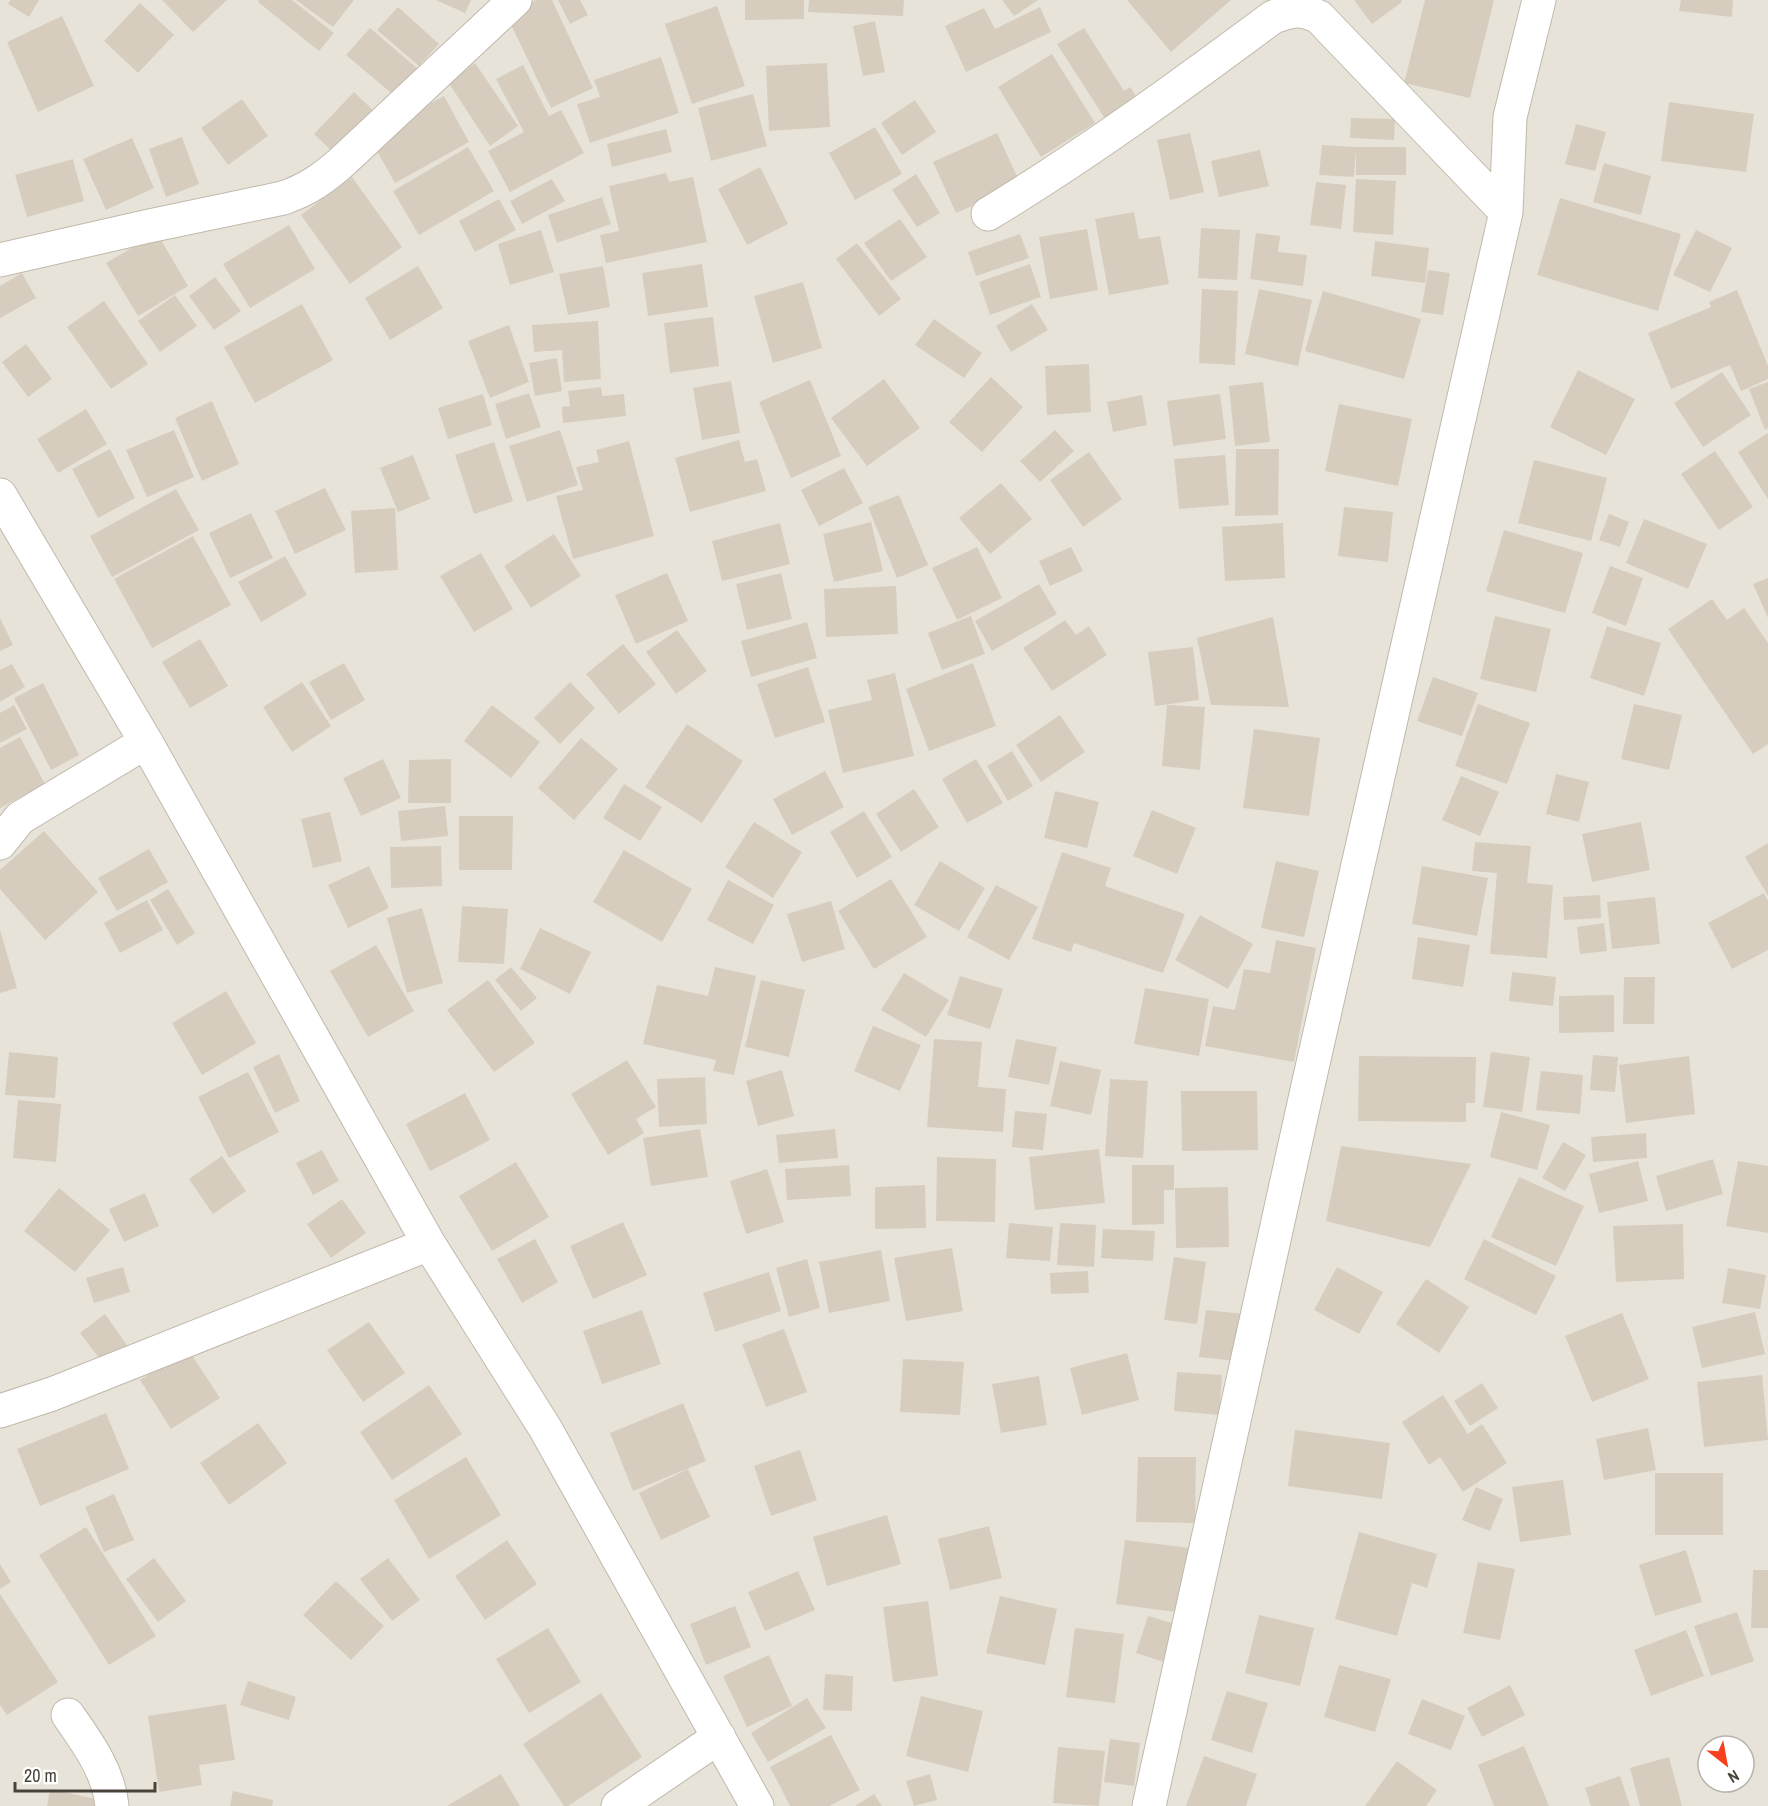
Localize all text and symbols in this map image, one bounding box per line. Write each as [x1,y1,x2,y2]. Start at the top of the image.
north arrow [1696,1734,1756,1794]
scale bar [15,1755,154,1793]
text: 20 m [24,1763,57,1788]
text: N [1724,1765,1743,1789]

